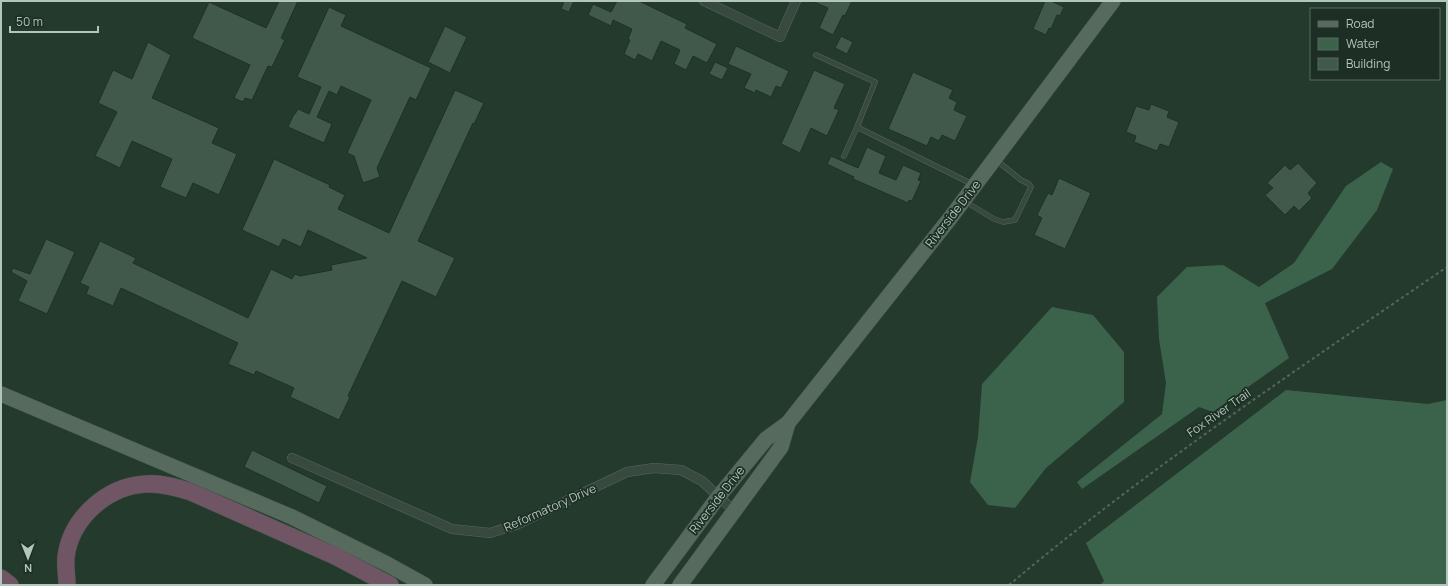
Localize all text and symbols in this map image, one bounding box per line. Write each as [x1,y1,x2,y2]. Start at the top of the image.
scale bar [10,8,98,34]
legend [1310,8,1440,80]
text: 50 m [16,13,43,30]
text: Road [1346,15,1374,32]
text: Water [1346,35,1380,52]
text: Building [1346,55,1390,72]
street label: Riverside Drive [921,177,984,251]
street label: Fox River Trail [1183,384,1254,441]
street label: Riverside Drive [685,463,748,537]
street label: Reformatory Drive [501,480,599,536]
north arrow [8,538,48,578]
text: N [24,561,32,576]

